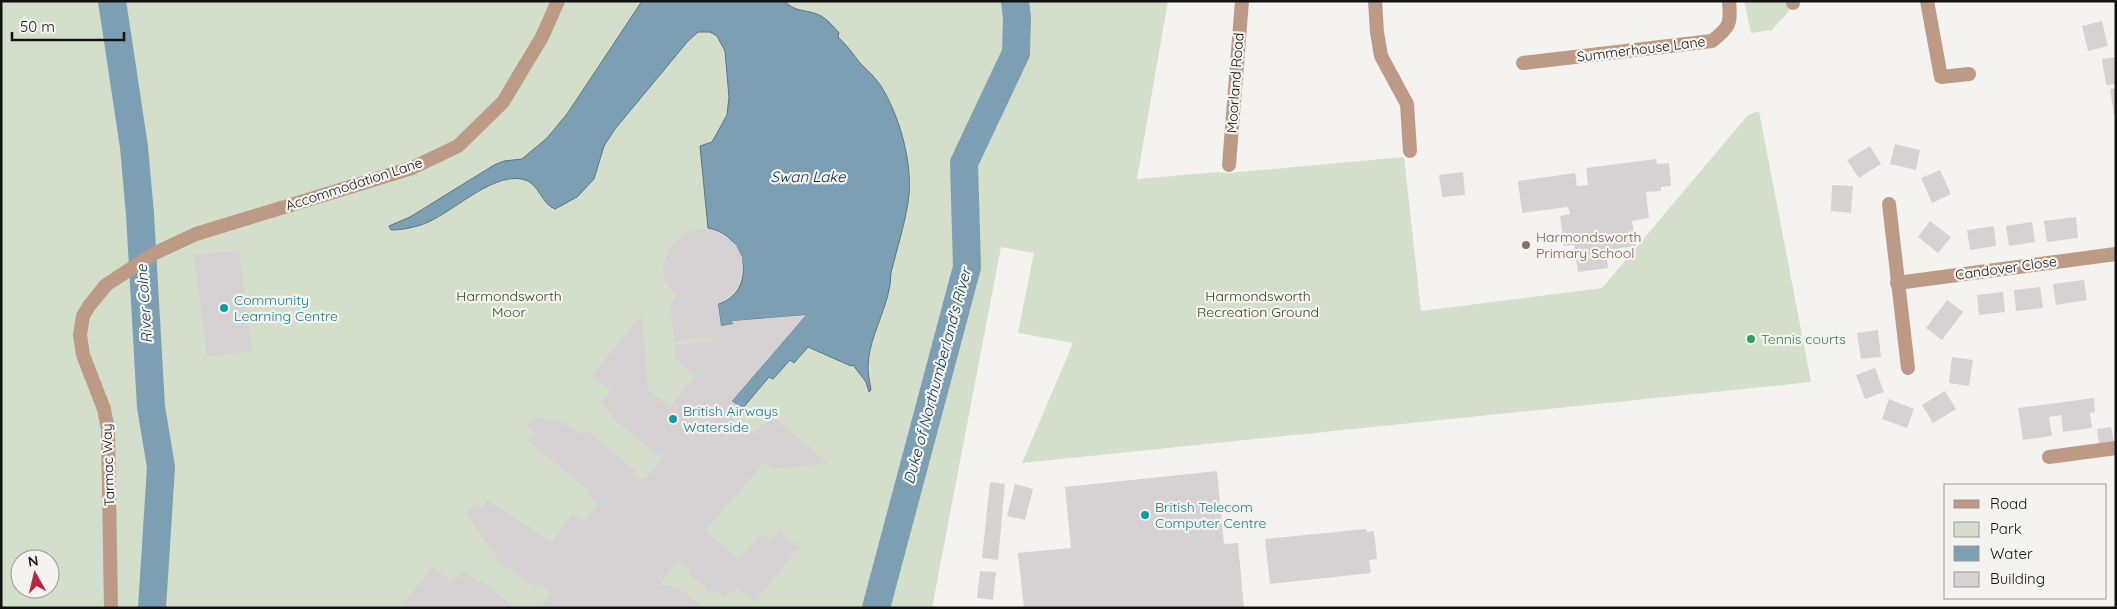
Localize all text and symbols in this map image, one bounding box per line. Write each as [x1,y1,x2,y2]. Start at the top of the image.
scale bar [12,10,125,42]
text: 50 m [20,17,55,36]
street label: Moorland Road [1223,32,1247,134]
street label: Summerhouse Lane [1576,32,1706,66]
street label: Accommodation Lane [283,153,425,215]
water label: Swan Lake [771,167,846,186]
place label: Harmondsworth Primary School [1536,228,1641,262]
marker: Harmondsworth Primary School [1520,239,1532,251]
street label: Candover Close [1954,252,2058,284]
water label: River Colne [132,263,156,344]
water label: Duke of Northumberland's River [899,264,976,486]
park label: Harmondsworth Moor [456,287,562,321]
park label: Harmondsworth Recreation Ground [1197,287,1319,321]
place label: Community Learning Centre [234,291,338,325]
marker: Community Learning Centre [218,302,230,314]
place label: Tennis courts [1761,330,1846,348]
marker: Tennis courts [1745,333,1757,345]
place label: British Airways Waterside [683,402,778,436]
marker: British Airways Waterside [667,413,679,425]
street label: Tarmac Way [98,423,118,507]
legend [1944,484,2107,599]
text: Road [1990,494,2027,513]
place label: British Telecom Computer Centre [1155,498,1267,532]
marker: British Telecom Computer Centre [1139,509,1151,521]
text: Park [1990,519,2022,538]
text: Water [1990,544,2033,563]
north arrow [10,549,60,599]
text: N [27,551,40,571]
text: Building [1990,569,2045,588]

